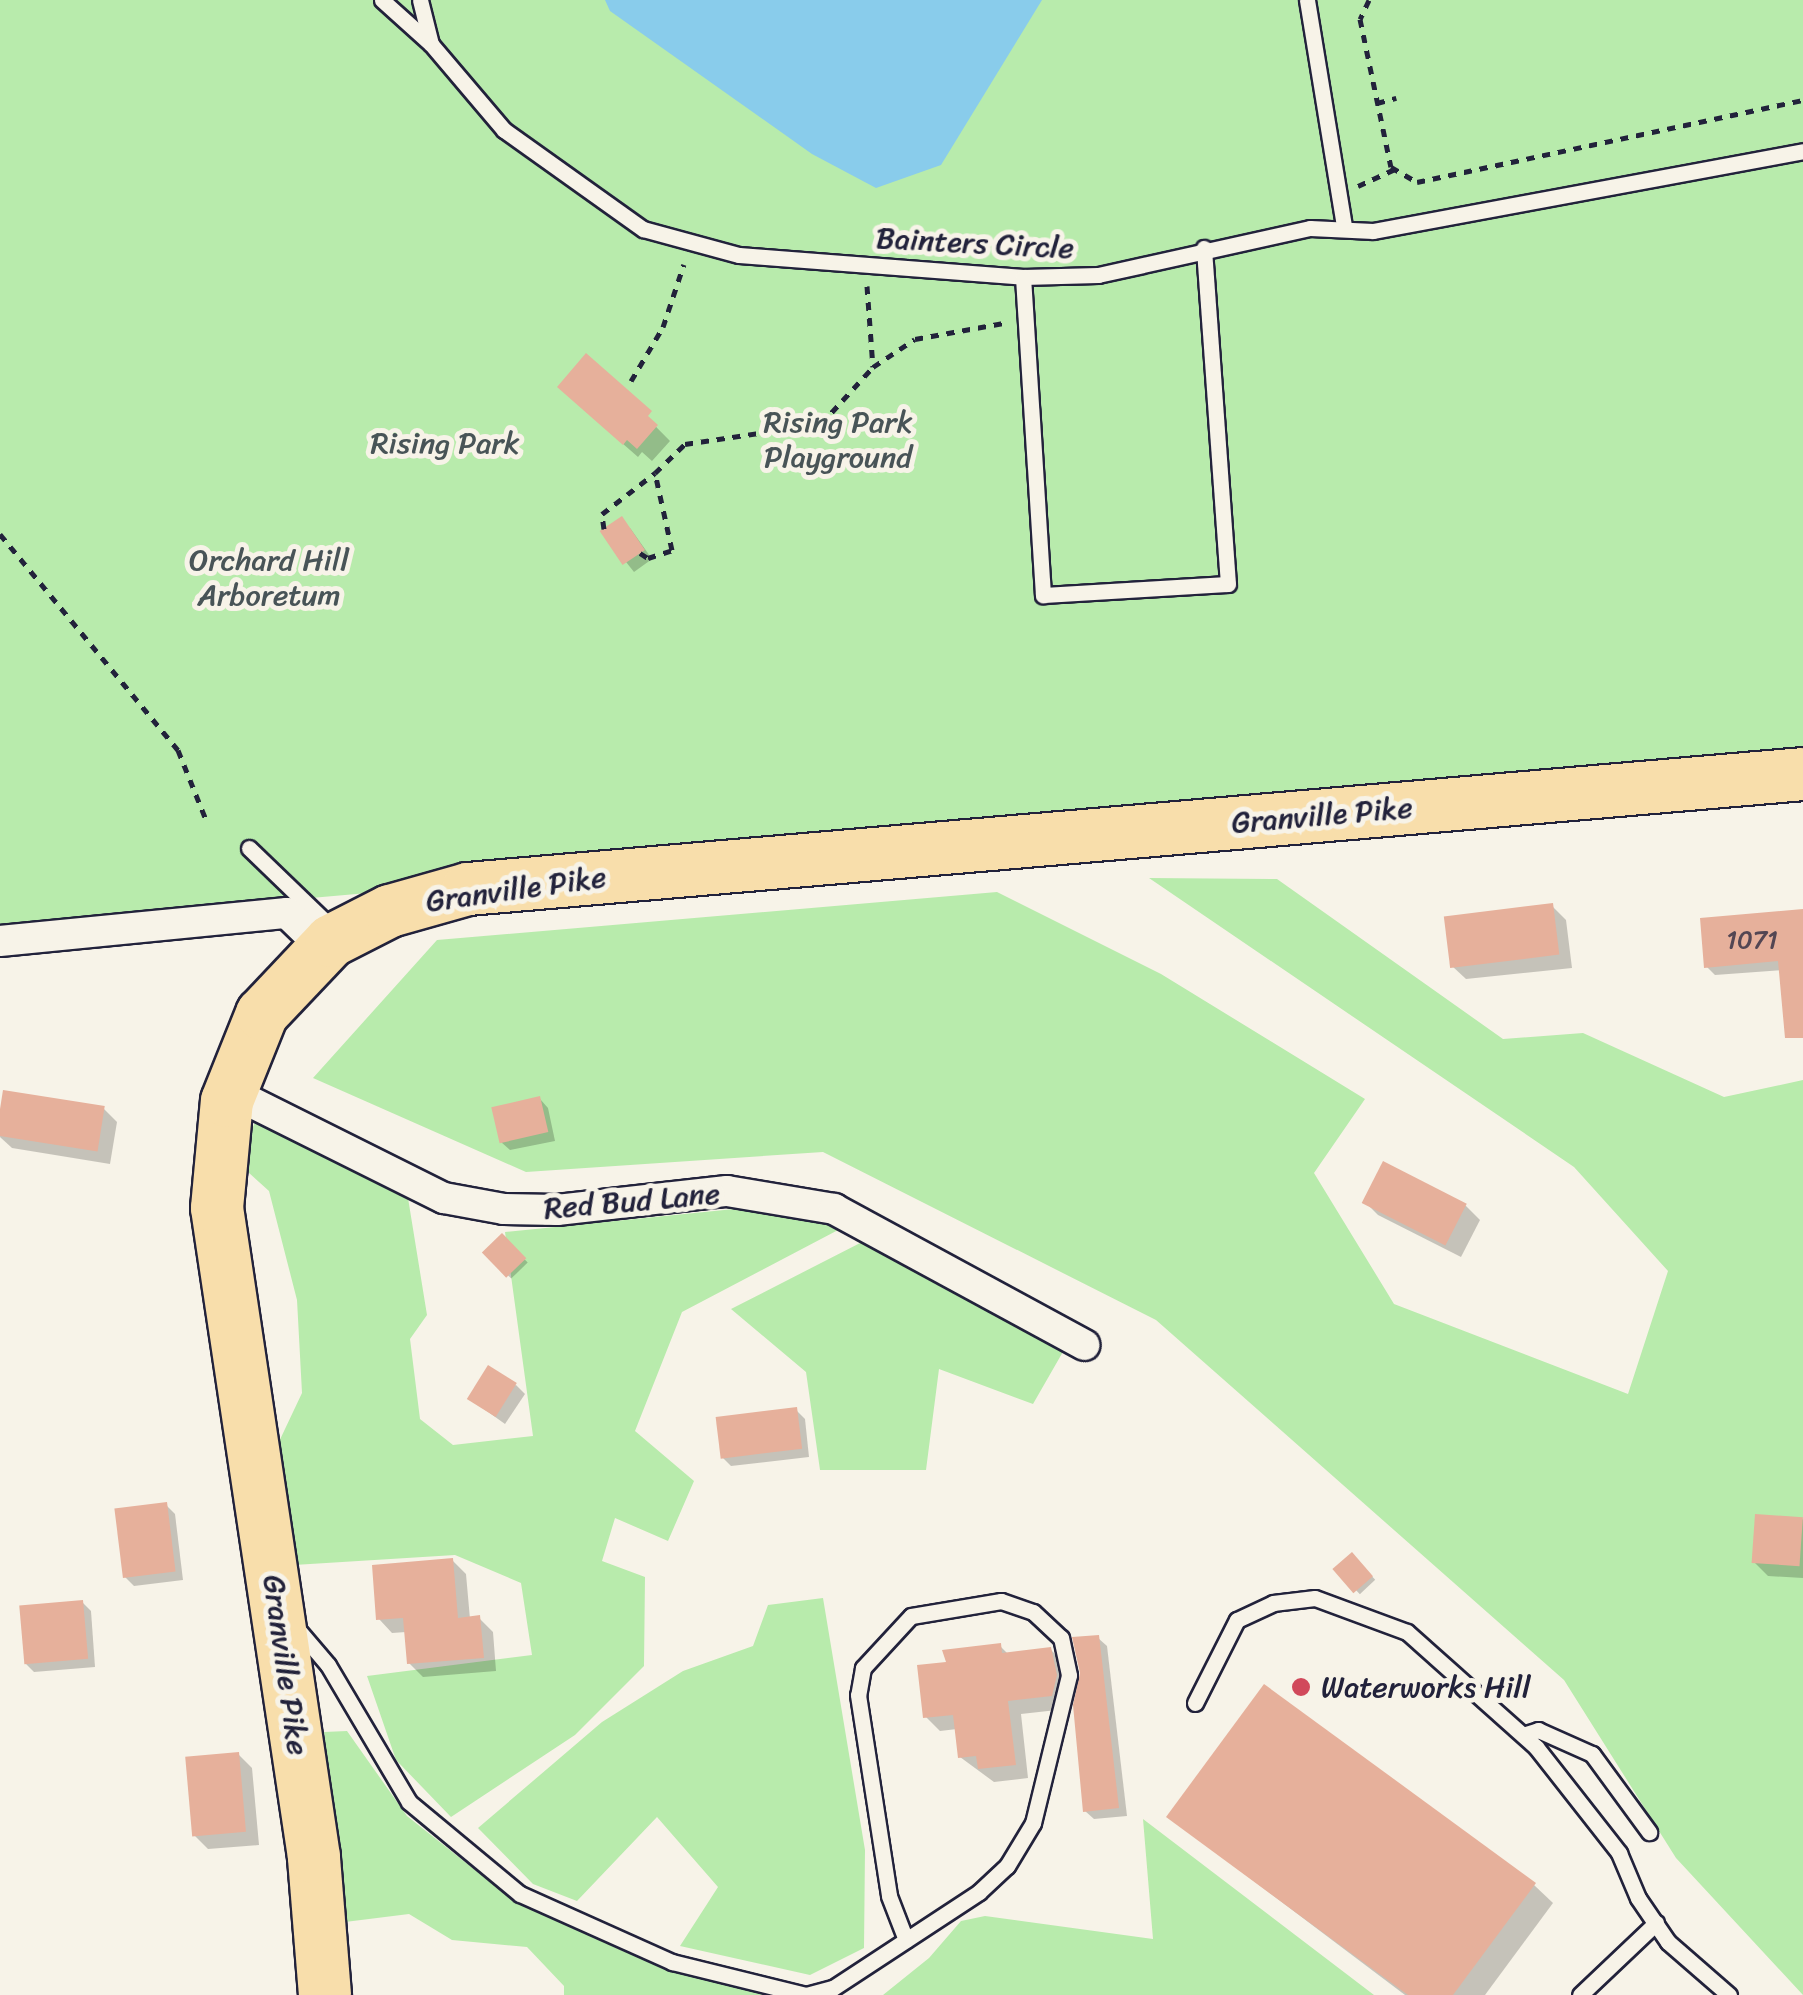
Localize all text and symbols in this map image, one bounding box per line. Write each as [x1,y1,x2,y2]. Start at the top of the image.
street label: Bainters Circle [875,220,1075,266]
park label: Rising Park Playground [763,404,913,474]
park label: Rising Park [370,425,520,461]
park label: Orchard Hill Arboretum [189,542,349,612]
street label: Granville Pike [1230,789,1414,841]
street label: Granville Pike [424,859,608,919]
house number: 1071 [1726,925,1778,955]
street label: Red Bud Lane [543,1175,721,1227]
street label: Granville Pike [256,1573,316,1757]
place label: Waterworks Hill [1321,1669,1531,1705]
marker: Waterworks Hill [1290,1676,1312,1698]

